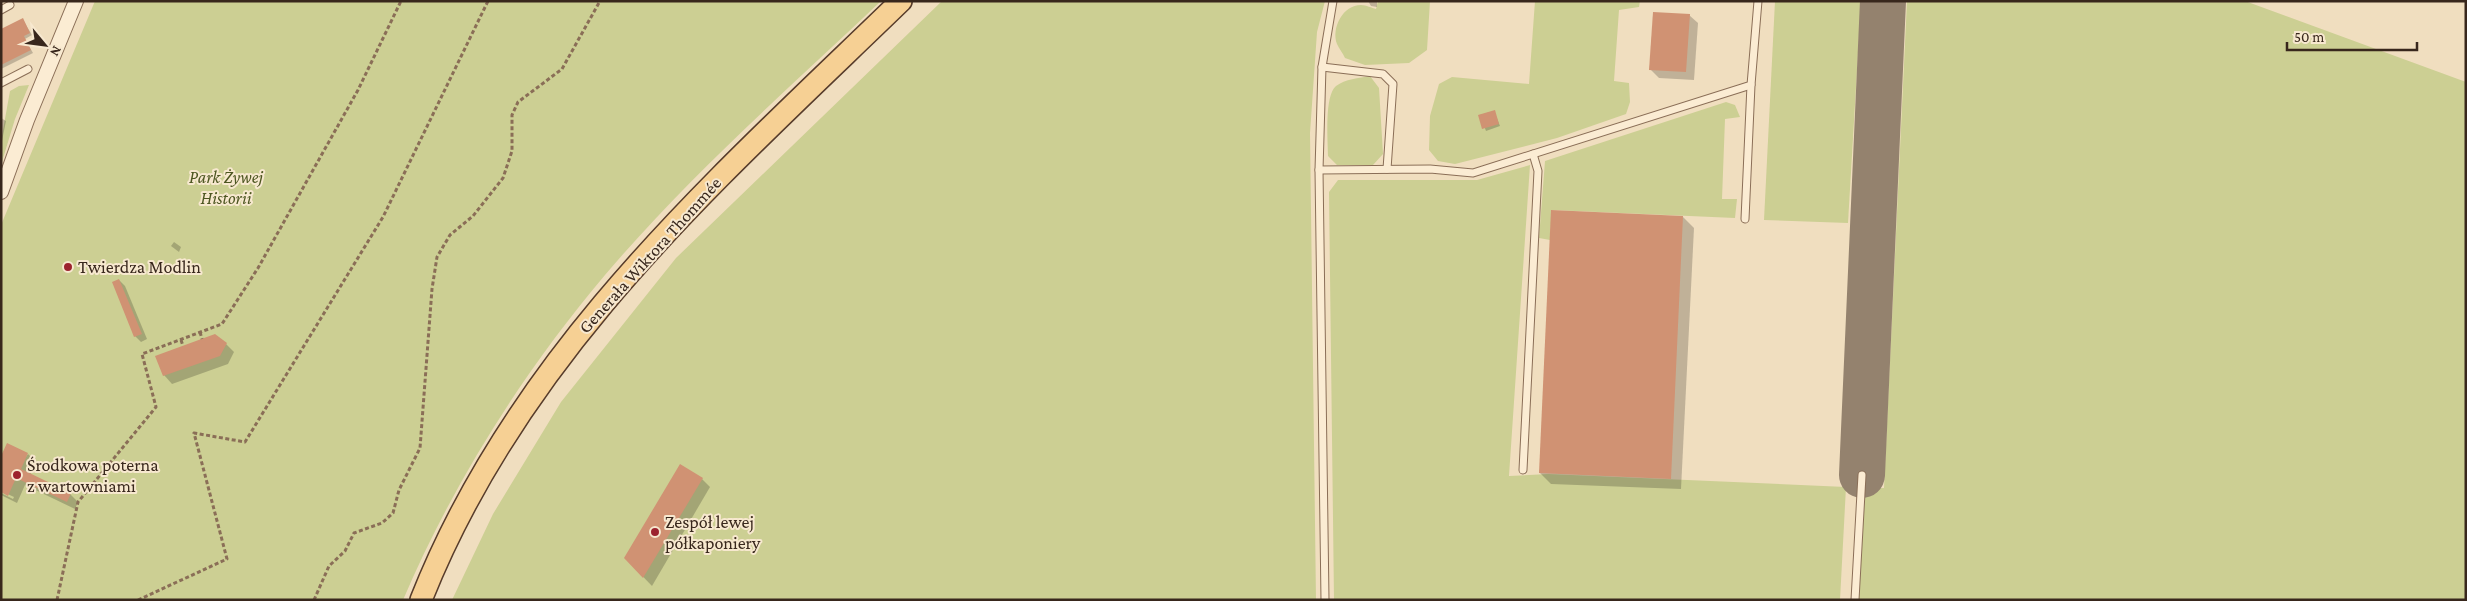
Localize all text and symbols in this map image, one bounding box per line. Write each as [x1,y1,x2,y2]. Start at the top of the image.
north arrow [20,20,70,70]
scale bar [2287,20,2417,52]
text: 50 m [2294,29,2324,45]
text: N [47,43,66,60]
park label: Park Żywej Historii [189,167,264,208]
street label: Generała Wiktora Thommée [575,173,725,337]
place label: Twierdza Modlin [78,257,201,277]
marker: Twierdza Modlin [62,261,74,273]
place label: Środkowa poterna z wartowniami [27,455,159,496]
marker: Środkowa poterna z wartowniami [11,469,23,481]
place label: Zespół lewej półkaponiery [665,512,761,553]
marker: Zespół lewej półkaponiery [649,526,661,538]

